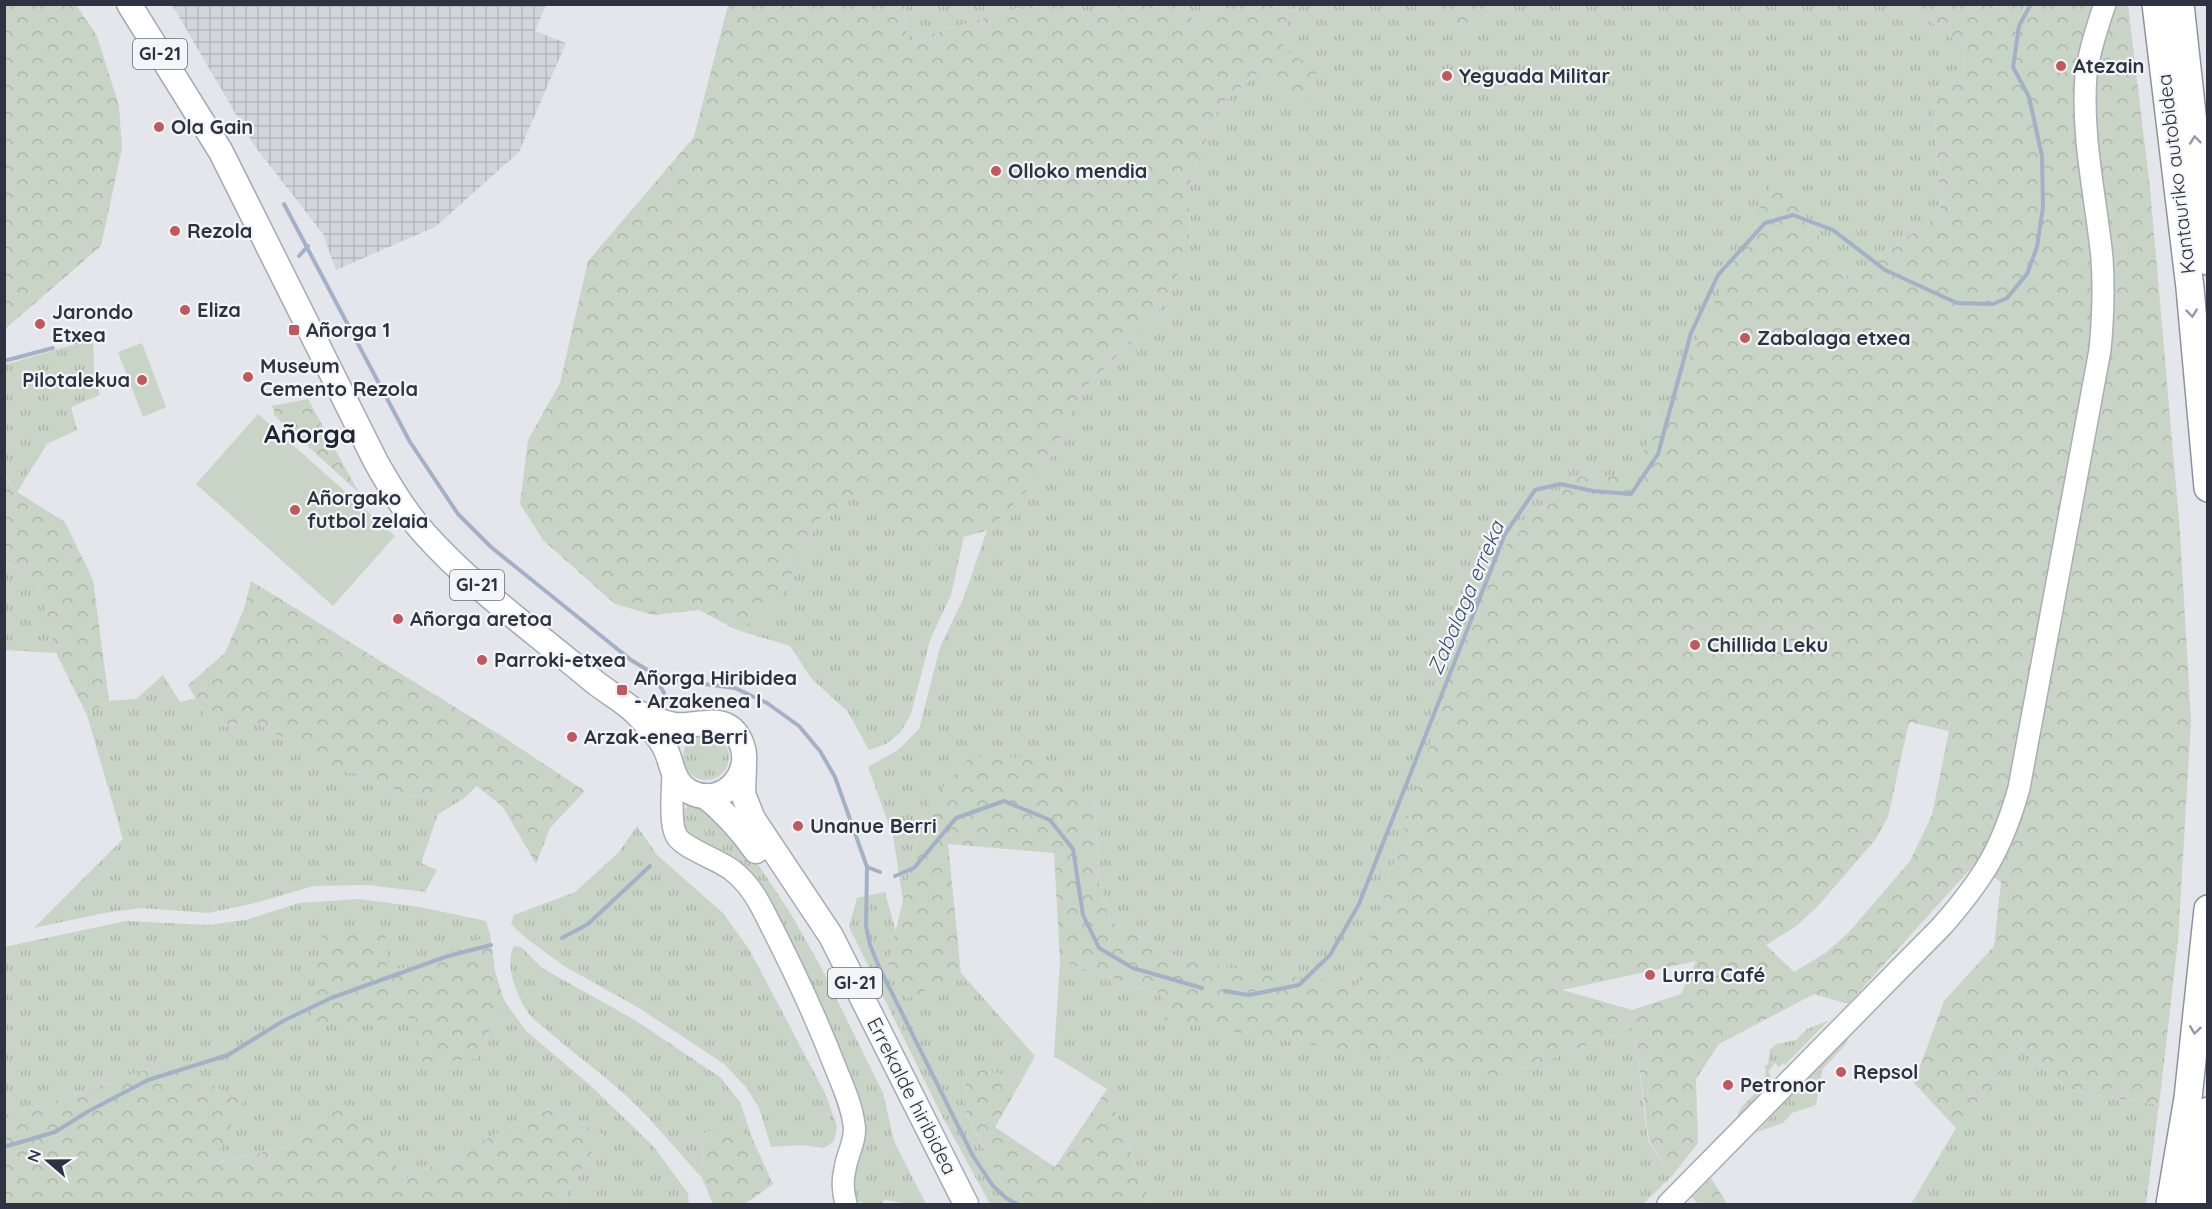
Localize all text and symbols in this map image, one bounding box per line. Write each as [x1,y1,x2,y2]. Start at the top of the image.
road number: GI-21 [133,39,187,69]
place label: Atezain [2073,53,2144,78]
marker: Atezain [2054,59,2068,73]
place label: Yeguada Militar [1459,63,1610,88]
marker: Yeguada Militar [1440,69,1454,83]
street label: Kantauriko autobidea [2151,73,2200,275]
place label: Ola Gain [171,114,253,139]
marker: Ola Gain [152,120,166,134]
one-way arrow [2189,135,2201,145]
place label: Olloko mendia [1008,158,1147,183]
marker: Olloko mendia [989,164,1003,178]
place label: Rezola [187,218,252,243]
marker: Rezola [168,224,182,238]
place label: Eliza [197,297,241,322]
place label: Jarondo Etxea [52,299,133,347]
marker: Eliza [178,303,192,317]
one-way arrow [2185,308,2198,317]
marker: Jarondo Etxea [33,317,47,331]
place label: Añorga 1 [306,317,390,342]
marker: Añorga 1 [287,323,301,337]
place label: Zabalaga etxea [1757,325,1911,350]
marker: Zabalaga etxea [1738,331,1752,345]
place label: Museum Cemento Rezola [260,353,418,401]
place label: Pilotalekua [22,367,130,392]
marker: Museum Cemento Rezola [241,370,255,384]
marker: Pilotalekua [135,373,149,387]
district label: Añorga [264,417,356,450]
place label: Añorgako futbol zelaia [307,485,428,533]
marker: Añorgako futbol zelaia [288,503,302,517]
water label: Zabalaga erreka [1421,516,1510,678]
road number: GI-21 [450,570,504,600]
place label: Añorga aretoa [410,606,552,631]
marker: Añorga aretoa [391,612,405,626]
place label: Chillida Leku [1707,632,1828,657]
marker: Chillida Leku [1688,638,1702,652]
place label: Parroki-etxea [494,647,626,672]
marker: Parroki-etxea [475,653,489,667]
place label: Añorga Hiribidea - Arzakenea I [634,665,797,713]
marker: Añorga Hiribidea - Arzakenea I [615,683,629,697]
place label: Arzak-enea Berri [584,724,748,749]
marker: Arzak-enea Berri [565,730,579,744]
place label: Unanue Berri [810,813,937,838]
marker: Unanue Berri [791,819,805,833]
place label: Lurra Café [1662,962,1765,987]
road number: GI-21 [828,968,882,998]
marker: Lurra Café [1643,968,1657,982]
street label: Errekalde hiribidea [862,1013,963,1179]
one-way arrow [2190,1025,2202,1035]
place label: Repsol [1853,1059,1919,1084]
marker: Repsol [1834,1065,1848,1079]
place label: Petronor [1740,1072,1826,1097]
marker: Petronor [1721,1078,1735,1092]
north arrow [18,1131,78,1191]
text: N [22,1147,45,1165]

